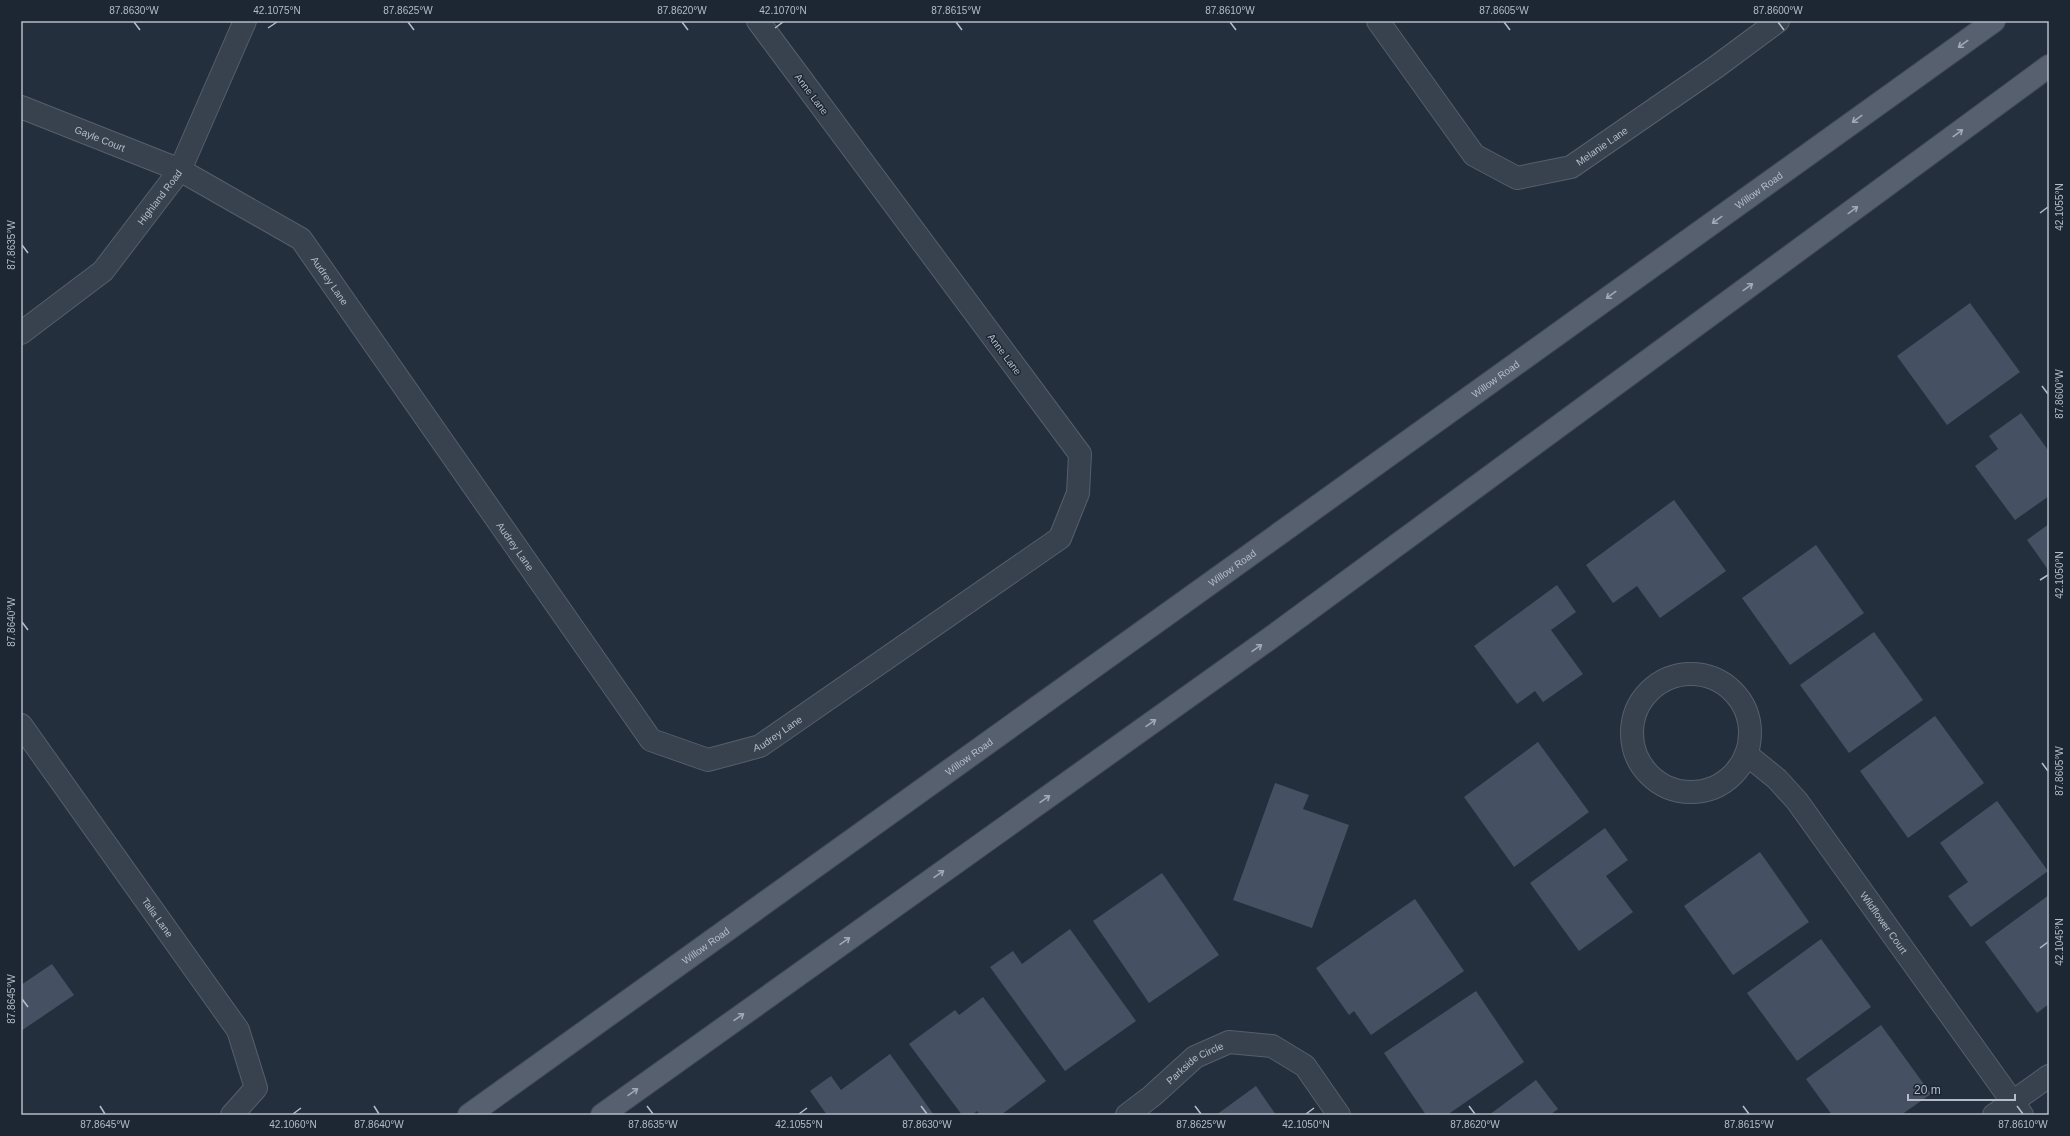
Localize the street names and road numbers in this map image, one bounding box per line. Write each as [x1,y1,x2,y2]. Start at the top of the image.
street label: Anne Lane [793,72,831,117]
street label: Gayle Court [73,124,127,154]
street label: Melanie Lane [1574,124,1630,168]
street label: Highland Road [135,168,184,227]
street label: Willow Road [1733,170,1785,211]
street label: Audrey Lane [309,254,351,308]
street label: Anne Lane [986,332,1024,377]
street label: Willow Road [1470,359,1521,400]
street label: Audrey Lane [494,520,536,573]
street label: Willow Road [1206,547,1258,589]
street label: Audrey Lane [752,713,805,754]
street label: Willow Road [943,736,995,778]
street label: Wildflower Court [1858,890,1910,956]
street label: Talia Lane [140,896,175,940]
street label: Willow Road [680,925,732,966]
street label: Parkside Circle [1164,1040,1225,1086]

